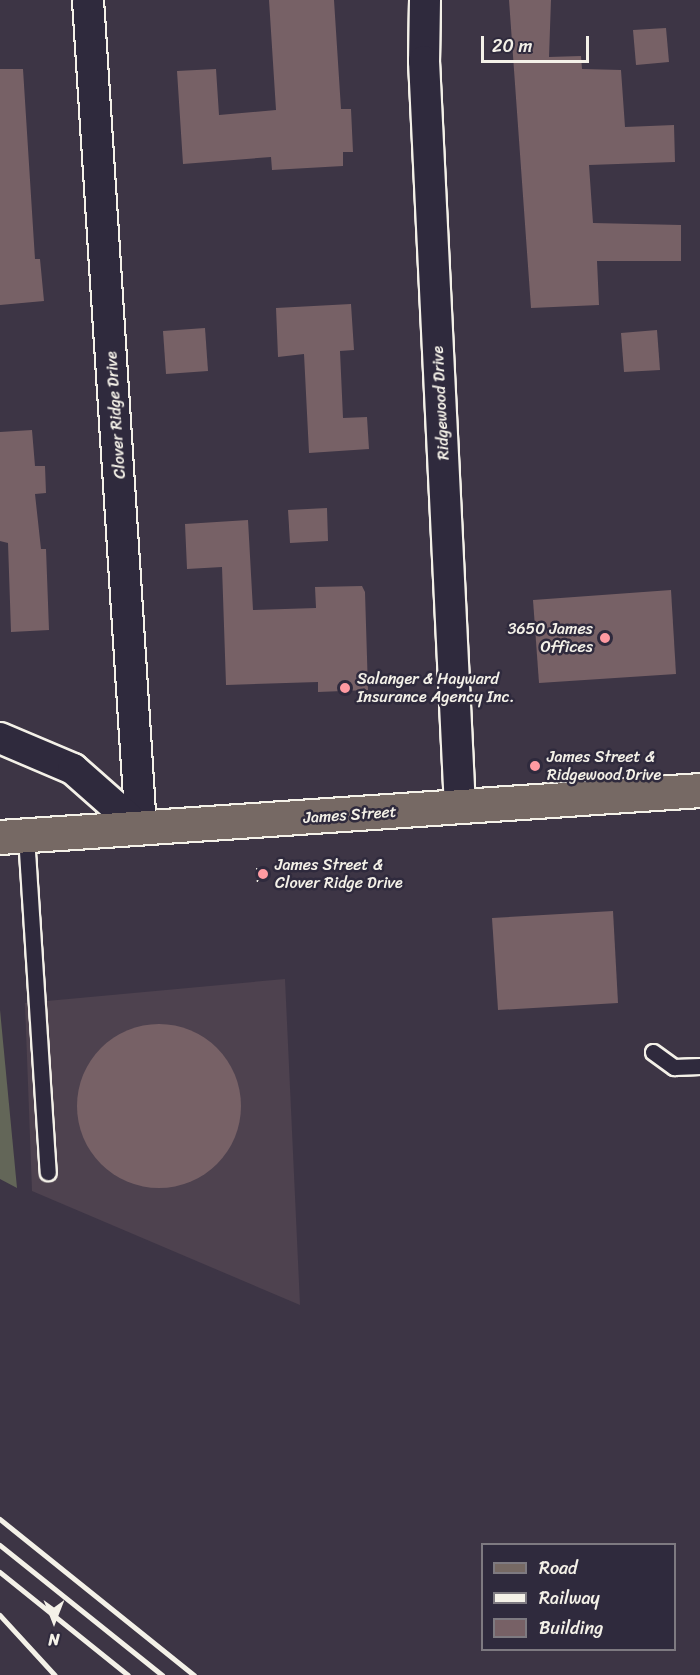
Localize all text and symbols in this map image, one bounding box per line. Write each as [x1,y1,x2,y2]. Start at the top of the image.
scale bar [484,24,592,62]
text: 20 m [492,30,532,62]
street label: Ridgewood Drive [428,345,454,461]
street label: Clover Ridge Drive [102,350,130,480]
place label: 3650 James Offices [508,619,593,657]
marker: 3650 James Offices [598,631,612,645]
place label: Salanger & Hayward Insurance Agency Inc. [357,669,515,707]
marker: Salanger & Hayward Insurance Agency Inc. [338,681,352,695]
place label: James Street & Ridgewood Drive [547,747,662,785]
marker: James Street & Ridgewood Drive [528,759,542,773]
street label: James Street [302,802,398,828]
place label: James Street & Clover Ridge Drive [275,855,403,893]
marker: James Street & Clover Ridge Drive [256,867,270,881]
legend [481,1543,676,1651]
text: Road [539,1552,578,1584]
text: Railway [539,1582,600,1614]
north arrow [24,1591,84,1651]
text: Building [539,1612,603,1644]
text: N [48,1625,60,1654]

